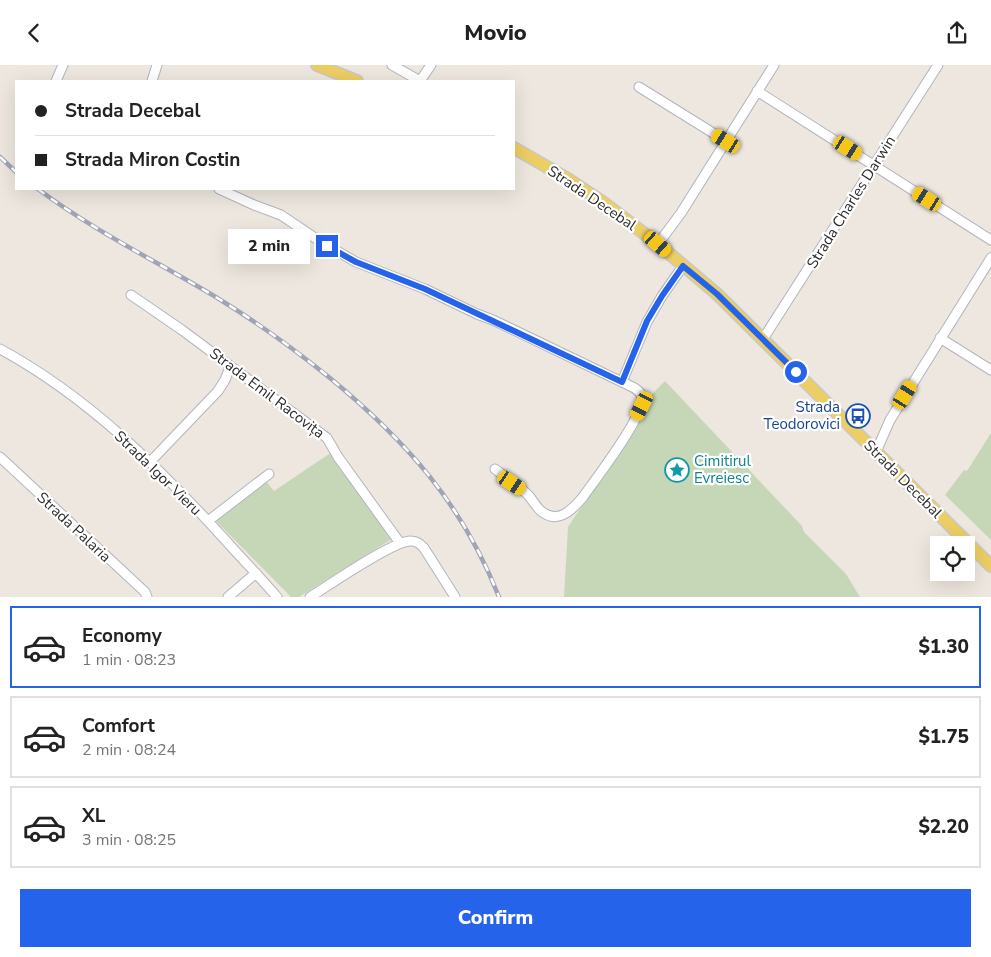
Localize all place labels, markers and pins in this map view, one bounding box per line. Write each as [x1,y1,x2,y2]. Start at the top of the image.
place label: Strada Teodorovici [764,397,840,434]
bus stop icon: Strada Teodorovici [845,403,871,429]
place label: Cimitirul Evreiesc [694,451,751,488]
place icon: Cimitirul Evreiesc [664,457,690,483]

